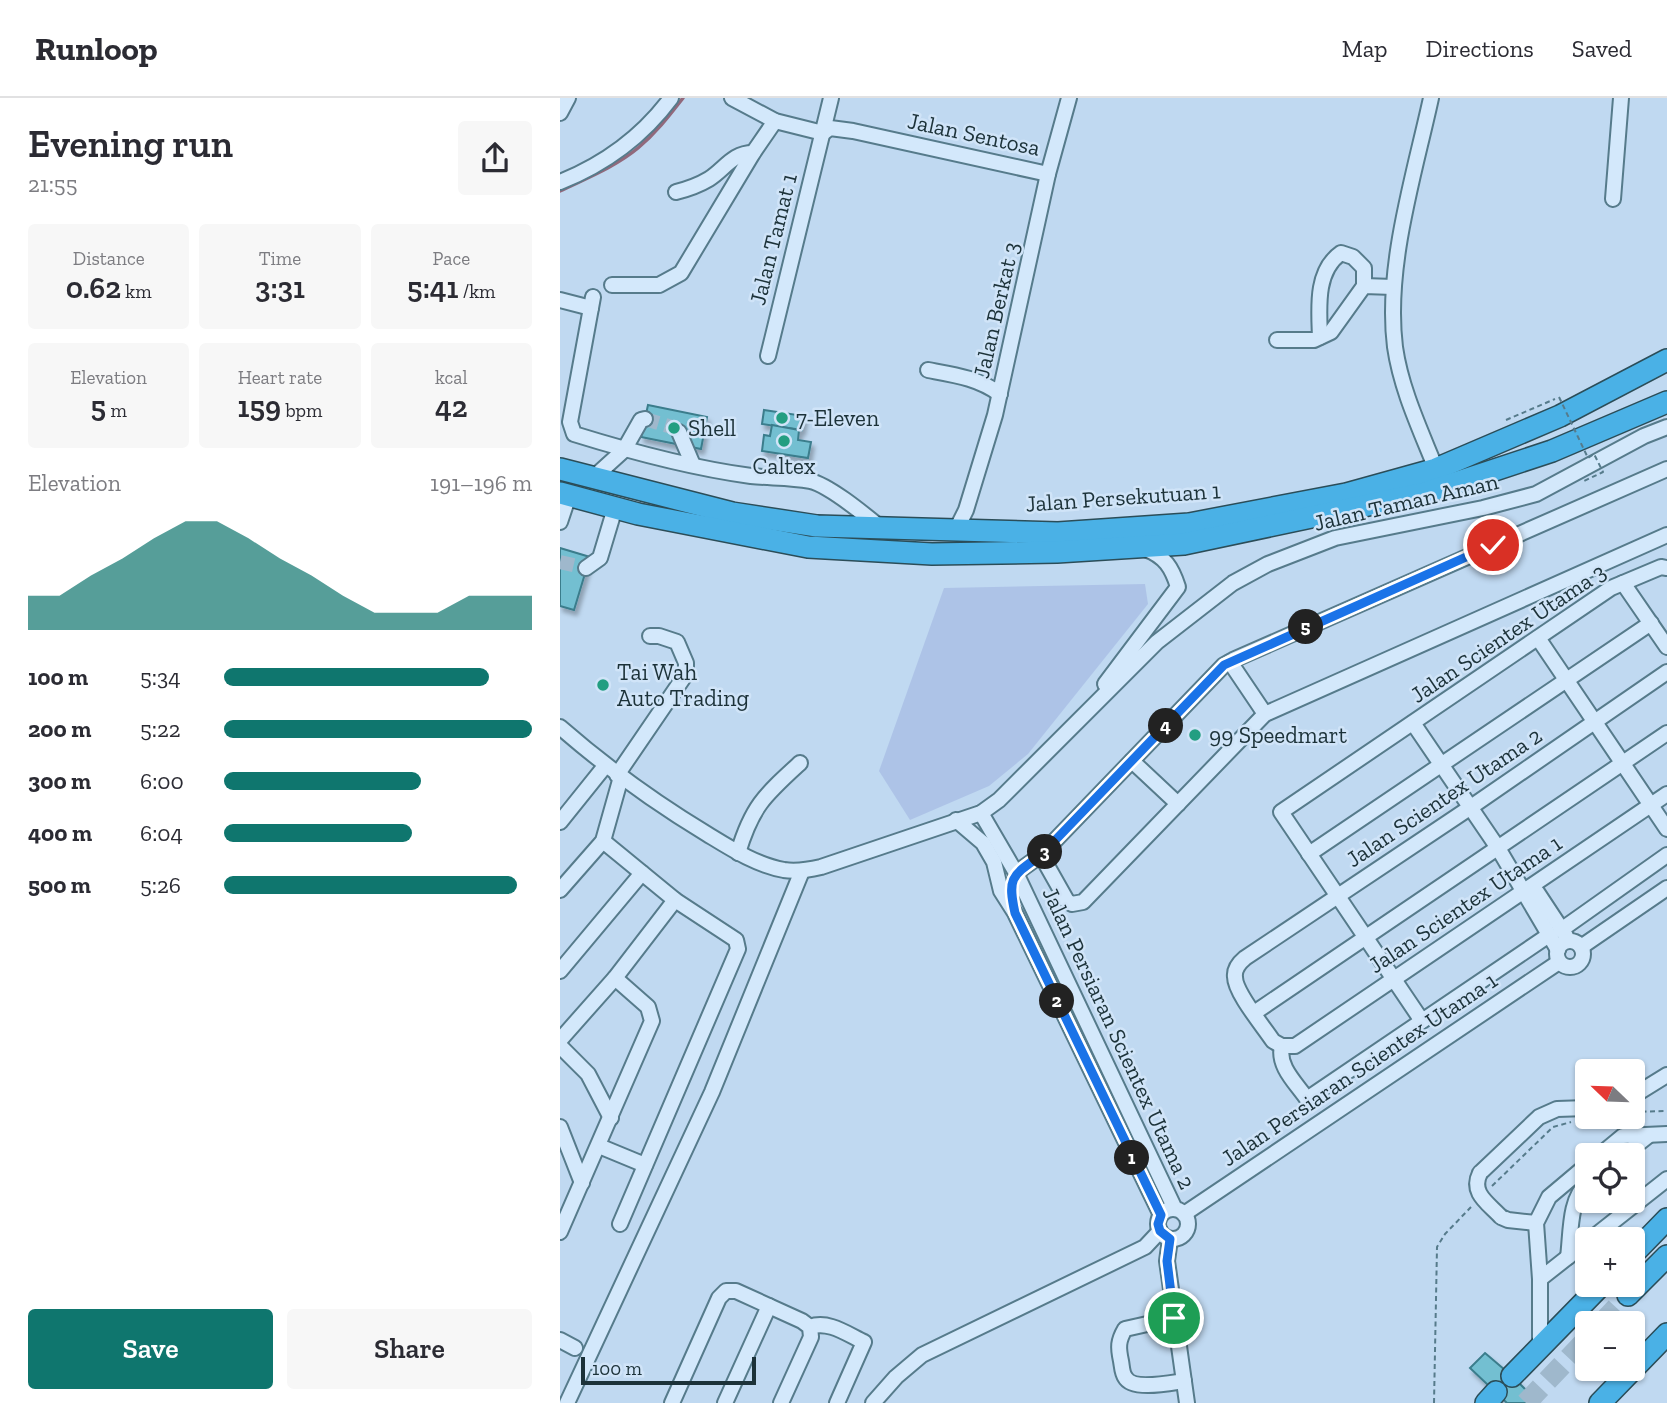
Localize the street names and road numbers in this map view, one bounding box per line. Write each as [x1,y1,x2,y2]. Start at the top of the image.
street label: Jalan Sentosa [905,106,1043,162]
street label: Jalan Tamat 1 [743,170,803,308]
street label: Jalan Berkat 3 [967,239,1025,381]
street label: Jalan Taman Aman [1311,467,1501,537]
street label: Jalan Persekutuan 1 [1025,476,1222,518]
street label: Jalan Scientex Utama 3 [1405,557,1611,709]
street label: Jalan Scientex Utama 2 [1341,721,1547,873]
street label: Jalan Scientex Utama 1 [1363,829,1567,979]
street label: Jalan Persiaran Scientex Utama 2 [1037,883,1201,1193]
street label: Jalan Persiaran Scientex Utama 1 [1216,966,1502,1172]

